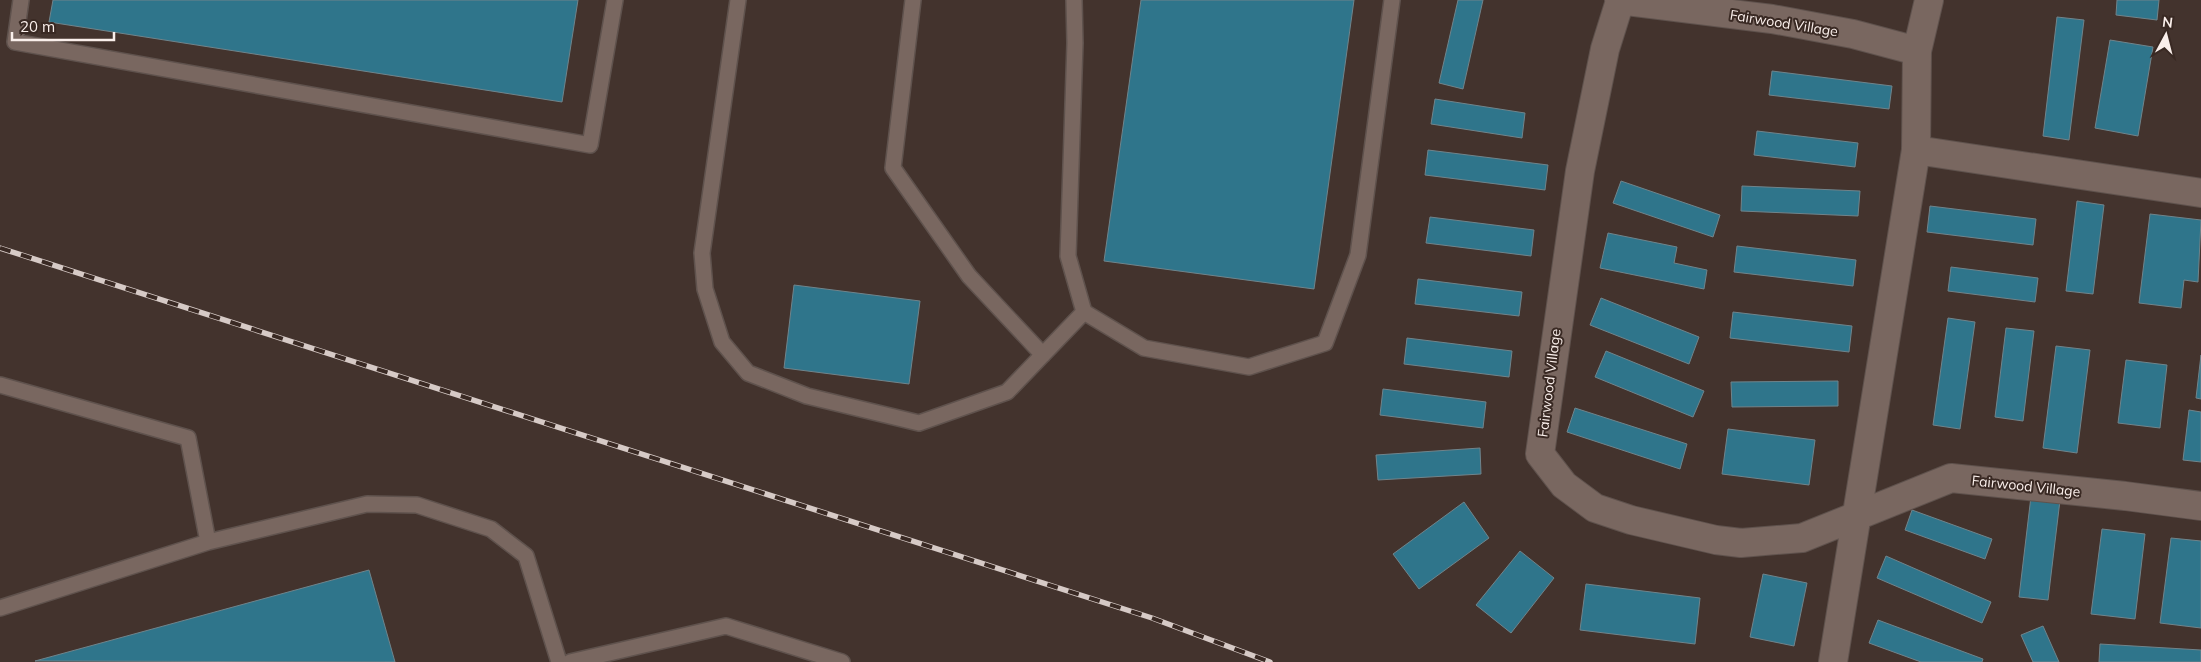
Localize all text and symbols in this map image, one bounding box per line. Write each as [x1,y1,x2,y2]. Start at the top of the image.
street label: Fairwood Village [1729,6,1839,40]
scale bar [12,10,115,42]
north arrow [2141,10,2191,60]
text: N [2161,13,2174,32]
text: 20 m [20,17,55,36]
street label: Fairwood Village [1533,328,1565,438]
street label: Fairwood Village [1971,471,2081,501]

